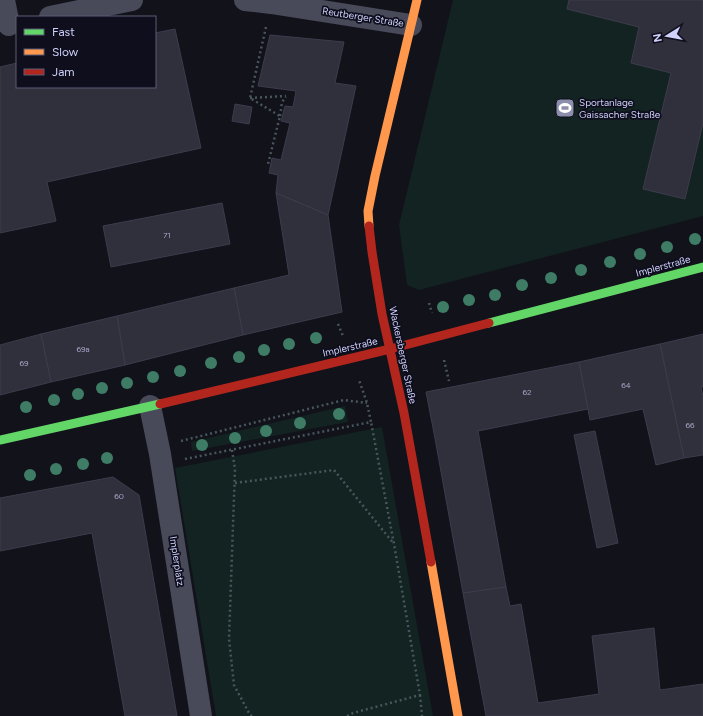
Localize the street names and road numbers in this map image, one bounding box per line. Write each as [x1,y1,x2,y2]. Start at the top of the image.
street label: Reutberger Straße [321,4,405,30]
street label: Implerstraße [634,252,692,280]
street label: Wackersberger Straße [386,305,420,405]
street label: Implerstraße [321,334,379,360]
street label: Implerplatz [167,535,187,587]

